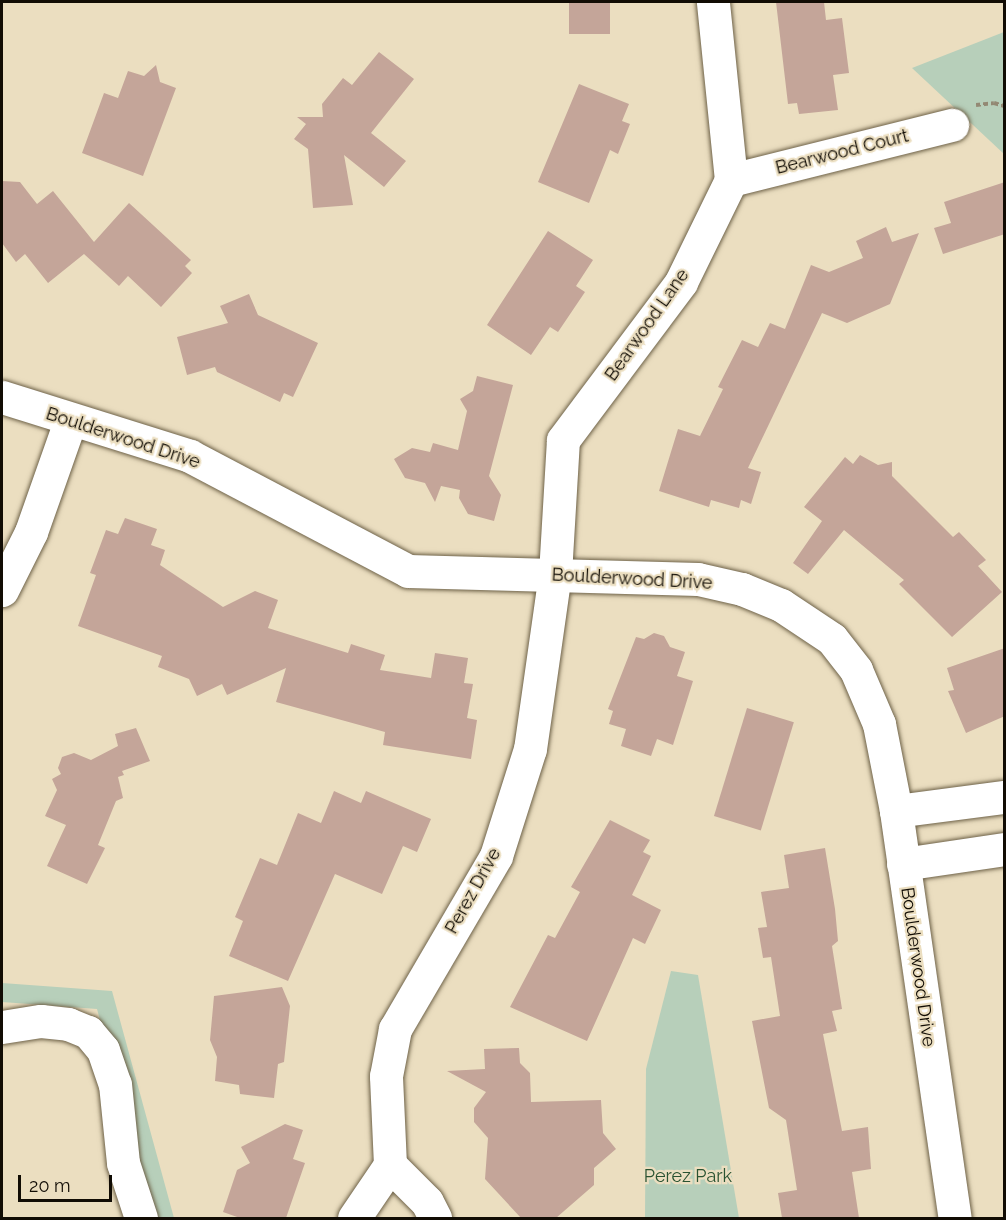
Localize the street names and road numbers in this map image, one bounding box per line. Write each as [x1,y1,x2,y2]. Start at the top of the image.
street label: Bearwood Court [773,125,911,179]
street label: Bearwood Lane [600,265,694,385]
street label: Boulderwood Drive [43,403,203,473]
street label: Boulderwood Drive [551,564,713,594]
street label: Perez Drive [441,844,505,938]
street label: Boulderwood Drive [896,886,940,1048]

